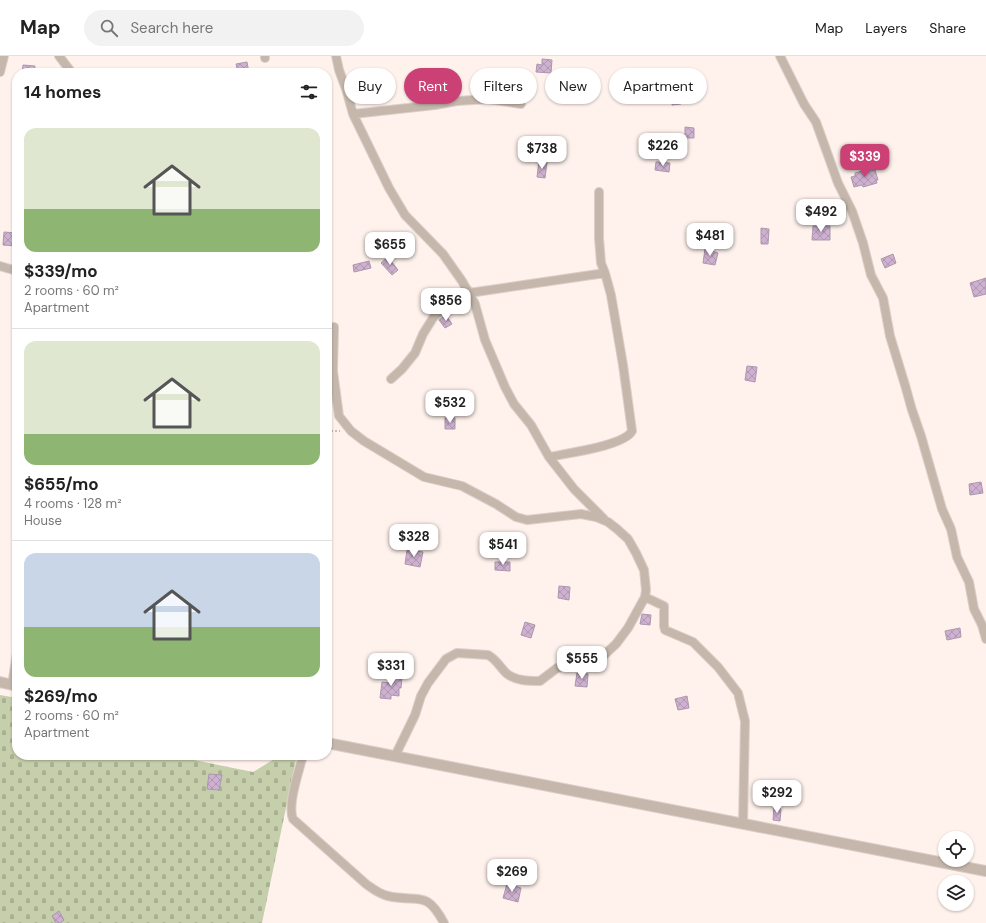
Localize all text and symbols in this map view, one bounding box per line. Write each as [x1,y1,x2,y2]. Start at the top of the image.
search box [84,10,364,46]
text: Map [20,15,60,40]
icon: search [98,17,120,39]
text: Search here [130,18,213,38]
text: Map [815,19,843,37]
text: Layers [865,19,907,37]
text: Share [929,19,966,37]
chip: Buy [344,68,396,104]
chip: Rent [404,68,462,104]
chip: Filters [470,68,537,104]
chip: New [545,68,601,104]
chip: Apartment [609,68,707,104]
text: 14 homes [24,81,101,103]
icon: filters [298,81,320,103]
pin: $226 [639,133,687,167]
pin: $738 [518,136,566,170]
text: $226 [647,137,679,154]
text: $738 [527,140,557,157]
pin: $339 [841,144,889,178]
text: $339 [849,148,881,165]
icon: home [136,154,208,226]
pin: $492 [797,199,845,233]
text: $492 [805,203,837,220]
pin: $481 [686,223,734,257]
text: $481 [695,227,725,244]
pin: $655 [366,232,414,266]
text: $655 [374,236,406,253]
text: $339/mo [24,260,98,282]
text: 2 rooms · 60 m² [24,282,119,299]
pin: $856 [422,288,470,322]
text: $856 [430,292,462,309]
text: Apartment [24,299,89,316]
icon: home [136,367,208,439]
pin: $532 [426,390,474,424]
text: $532 [434,394,466,411]
text: $655/mo [24,473,99,495]
text: 4 rooms · 128 m² [24,495,122,512]
text: House [24,512,62,529]
pin: $328 [390,524,438,558]
text: $328 [398,528,430,545]
pin: $541 [479,532,527,566]
text: $541 [488,536,518,553]
icon: home [136,579,208,651]
pin: $555 [558,646,606,680]
text: $555 [566,650,598,667]
pin: $331 [367,653,415,687]
text: $331 [377,657,405,674]
text: $269/mo [24,685,98,707]
text: 2 rooms · 60 m² [24,707,119,724]
text: Apartment [24,724,89,741]
pin: $292 [753,780,801,814]
text: $292 [762,784,792,801]
map controls [938,831,974,911]
button: locate [938,831,974,867]
pin: $269 [488,859,536,893]
text: $269 [496,863,528,880]
button: layers [938,875,974,911]

